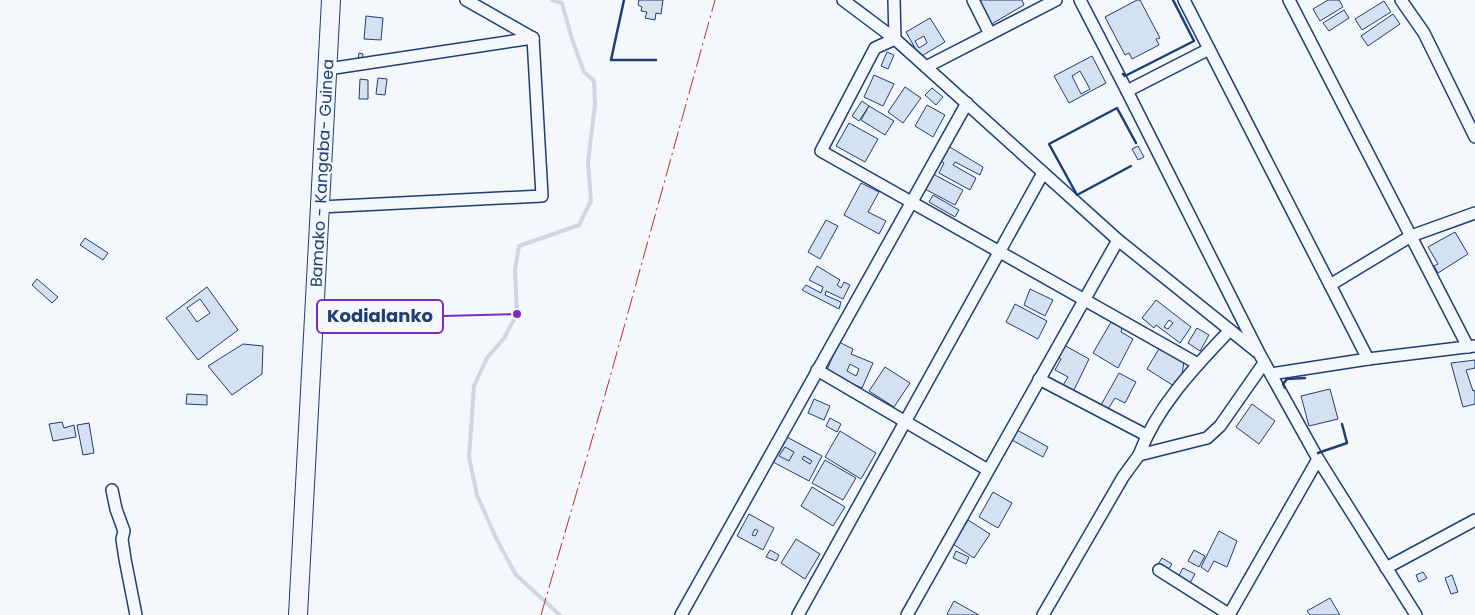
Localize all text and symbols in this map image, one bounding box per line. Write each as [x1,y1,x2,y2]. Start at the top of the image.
street label: Bamako - Kangaba- Guinea [305,58,339,288]
callout: Kodialanko [317,300,443,333]
text: Kodialanko [327,303,433,328]

